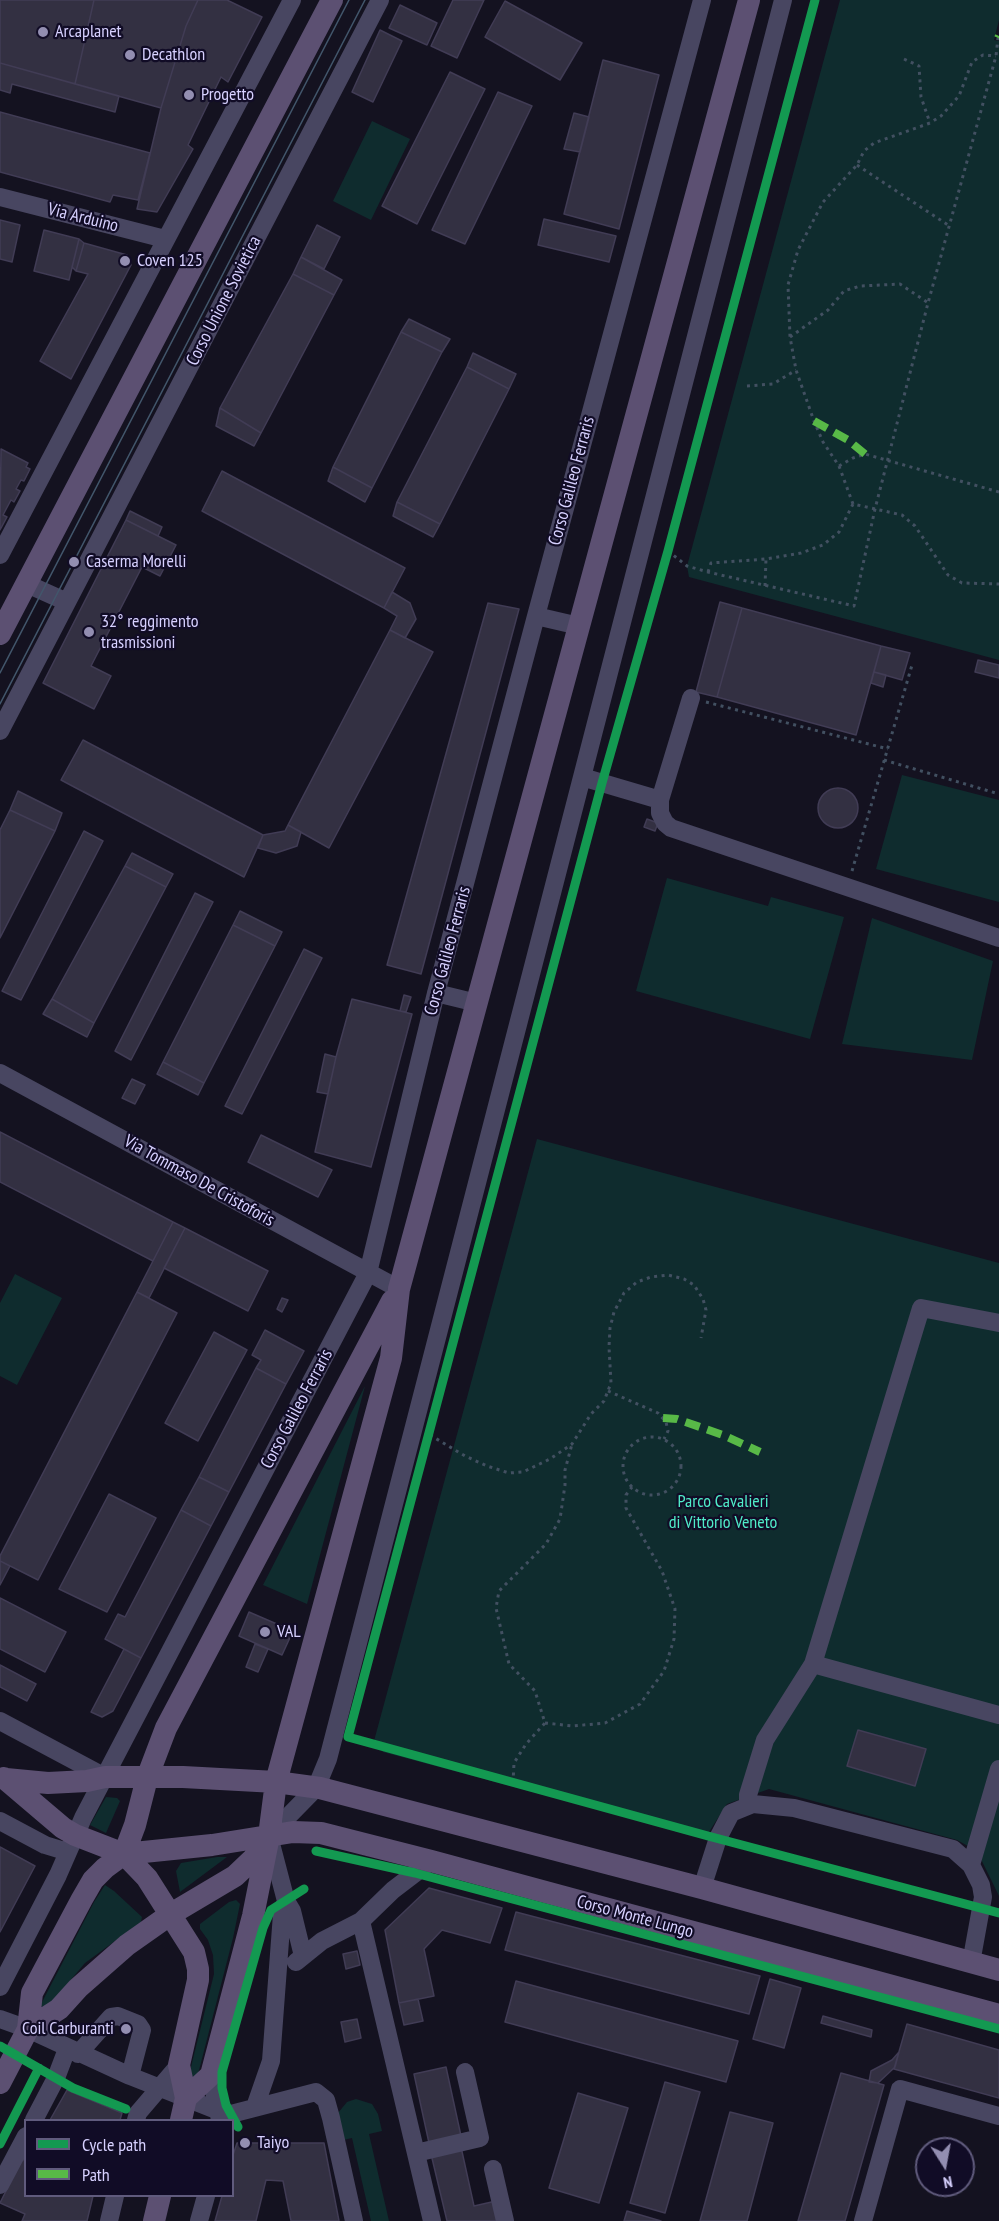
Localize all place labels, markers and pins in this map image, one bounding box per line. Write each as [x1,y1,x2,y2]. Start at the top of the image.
place label: Arcaplanet [55,21,122,43]
marker: Arcaplanet [36,25,50,39]
place label: Decathlon [142,44,205,66]
marker: Decathlon [123,48,137,62]
place label: Progetto [201,84,254,106]
marker: Progetto [182,88,196,102]
place label: Coven 125 [137,250,203,272]
marker: Coven 125 [118,254,132,268]
place label: Caserma Morelli [86,551,186,573]
marker: Caserma Morelli [67,555,81,569]
place label: 32° reggimento trasmissioni [101,611,198,654]
marker: 32° reggimento trasmissioni [82,625,96,639]
place label: VAL [277,1621,301,1643]
marker: VAL [258,1625,272,1639]
place label: Coil Carburanti [22,2018,114,2040]
marker: Coil Carburanti [119,2022,133,2036]
place label: Taiyo [257,2132,289,2154]
marker: Taiyo [238,2136,252,2150]

